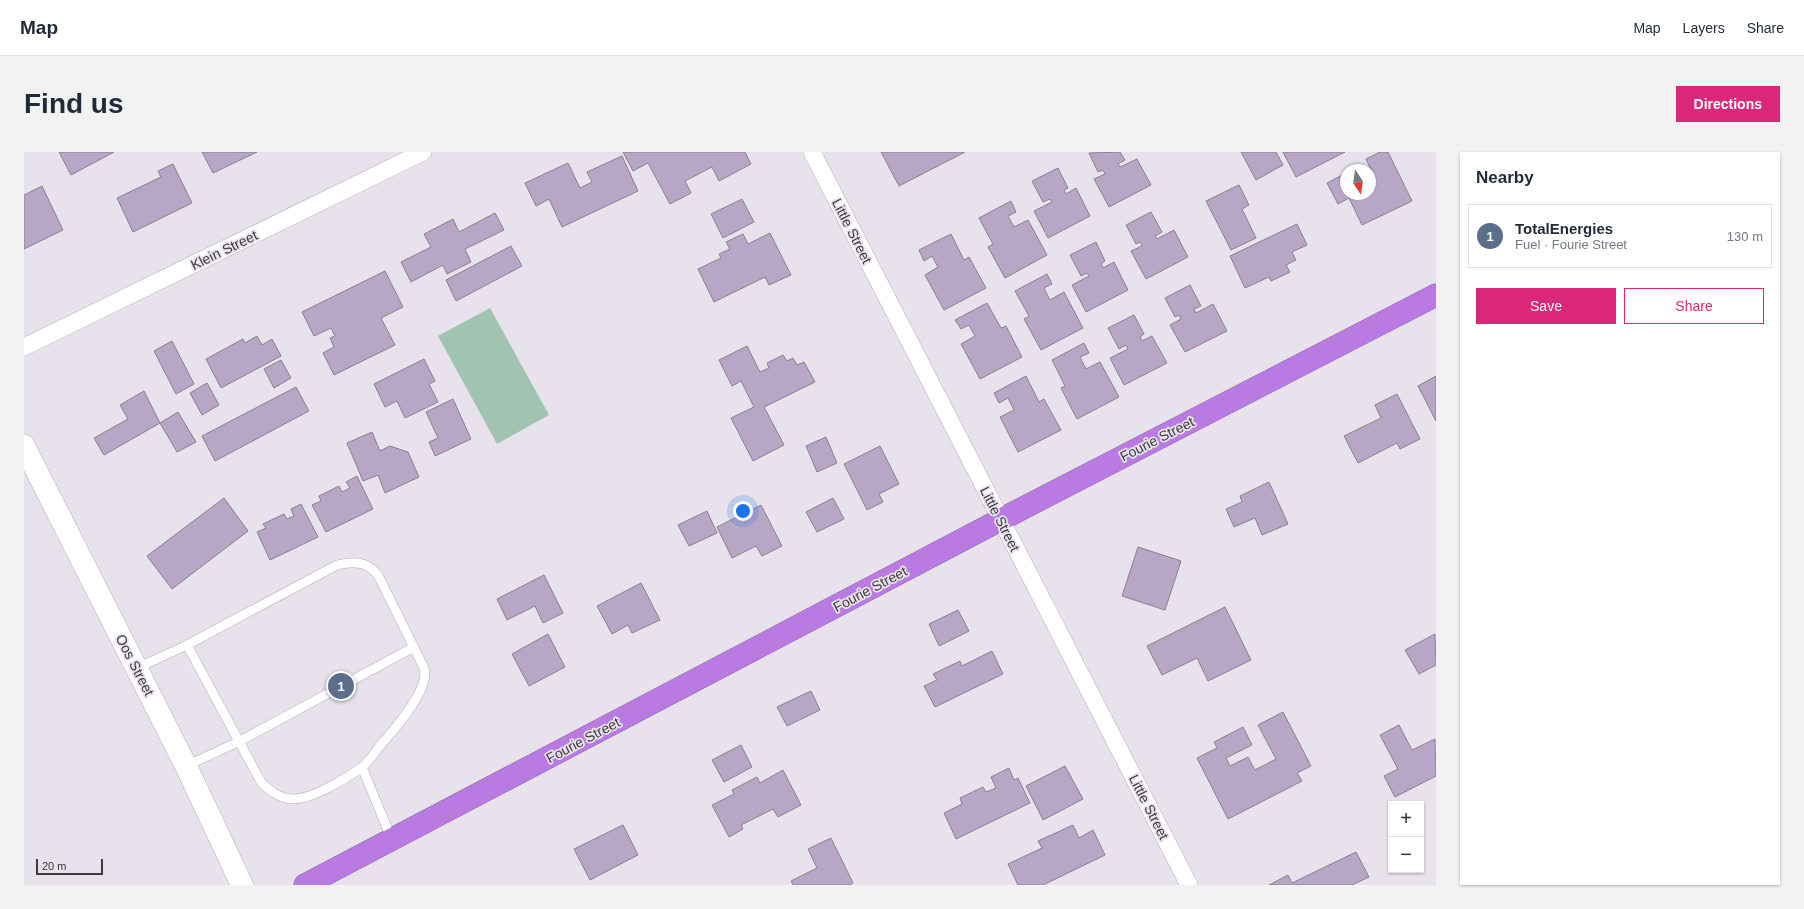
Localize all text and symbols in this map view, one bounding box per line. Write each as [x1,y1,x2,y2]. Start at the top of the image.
text: Map [20,17,58,38]
text: Map [1633,20,1661,36]
text: Layers [1683,20,1725,36]
text: Share [1747,20,1784,36]
button: Directions [1676,86,1780,122]
text: Find us [24,88,124,119]
north arrow [1340,164,1376,200]
text: Nearby [1476,168,1534,187]
street label: Little Street [829,196,875,266]
text: TotalEnergies [1515,220,1613,237]
street label: Klein Street [188,227,260,273]
text: 1 [1486,229,1494,244]
text: 130 m [1727,229,1763,244]
text: Fuel · Fourie Street [1515,237,1627,252]
button: Save [1476,288,1616,324]
button: Share [1624,288,1764,324]
street label: Fourie Street [1117,413,1197,465]
street label: Little Street [977,484,1023,554]
your location [733,501,753,521]
street label: Fourie Street [831,563,910,615]
street label: Oos Street [113,632,157,699]
pin: 1 [328,671,354,701]
street label: Fourie Street [544,714,623,766]
street label: Little Street [1126,772,1172,842]
map controls [1388,801,1424,873]
button: + [1388,801,1424,837]
button: − [1388,837,1424,873]
scale bar [36,857,103,876]
text: 20 m [42,860,66,872]

